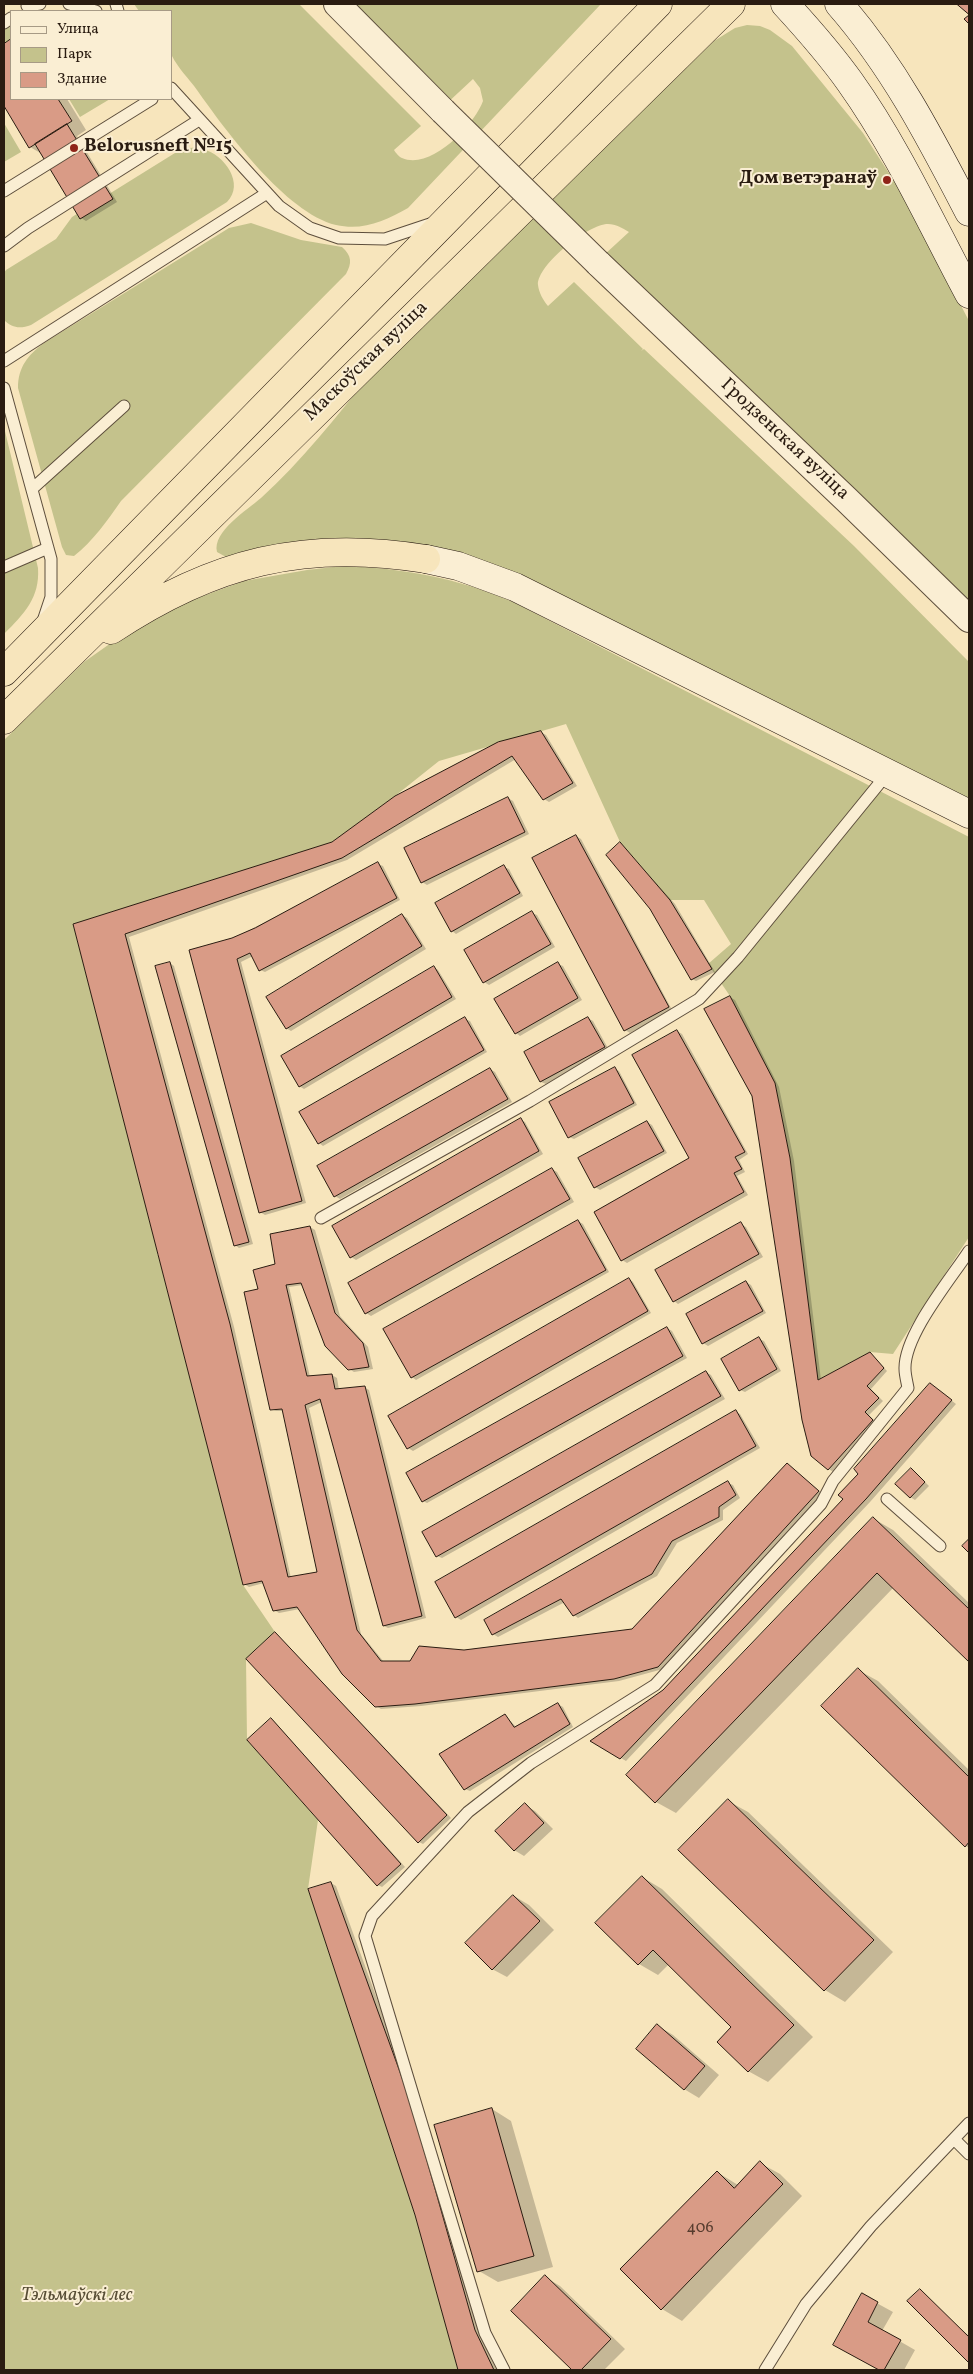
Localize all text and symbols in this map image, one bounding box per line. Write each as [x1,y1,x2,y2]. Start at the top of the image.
legend [10,10,172,100]
text: Улица [57,19,99,40]
text: Парк [57,44,92,65]
text: Здание [57,69,107,90]
place label: Belorusneft №15 [84,137,232,159]
marker: Belorusneft №15 [68,142,80,154]
place label: Дом ветэранаў [739,169,877,191]
marker: Дом ветэранаў [881,174,893,186]
street label: Маскоўская вуліца [300,297,434,427]
street label: Гродзенская вуліца [715,374,853,506]
house number: 406 [686,2219,714,2239]
park label: Тэльмаўскі лес [21,2286,133,2308]

